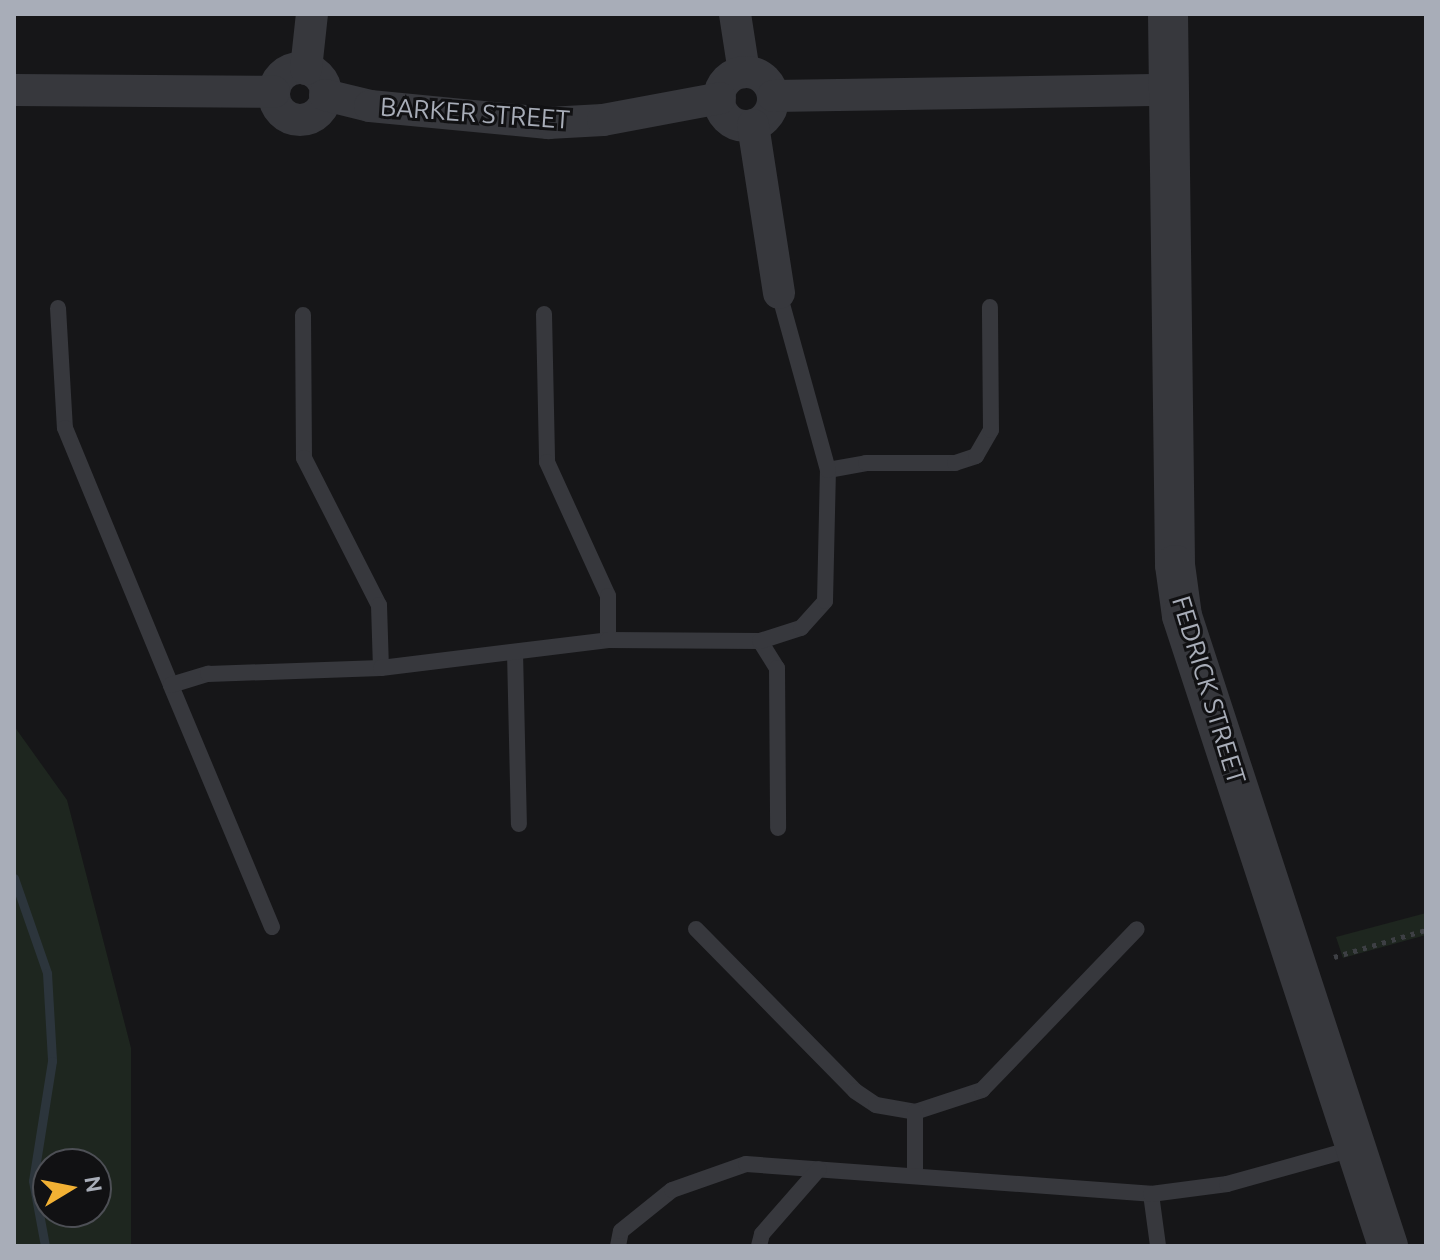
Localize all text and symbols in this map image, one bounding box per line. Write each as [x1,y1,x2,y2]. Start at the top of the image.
street label: BARKER STREET [379,91,571,135]
street label: FEDRICK STREET [1166,592,1252,788]
north arrow [32,1148,112,1228]
text: N [80,1174,108,1194]

